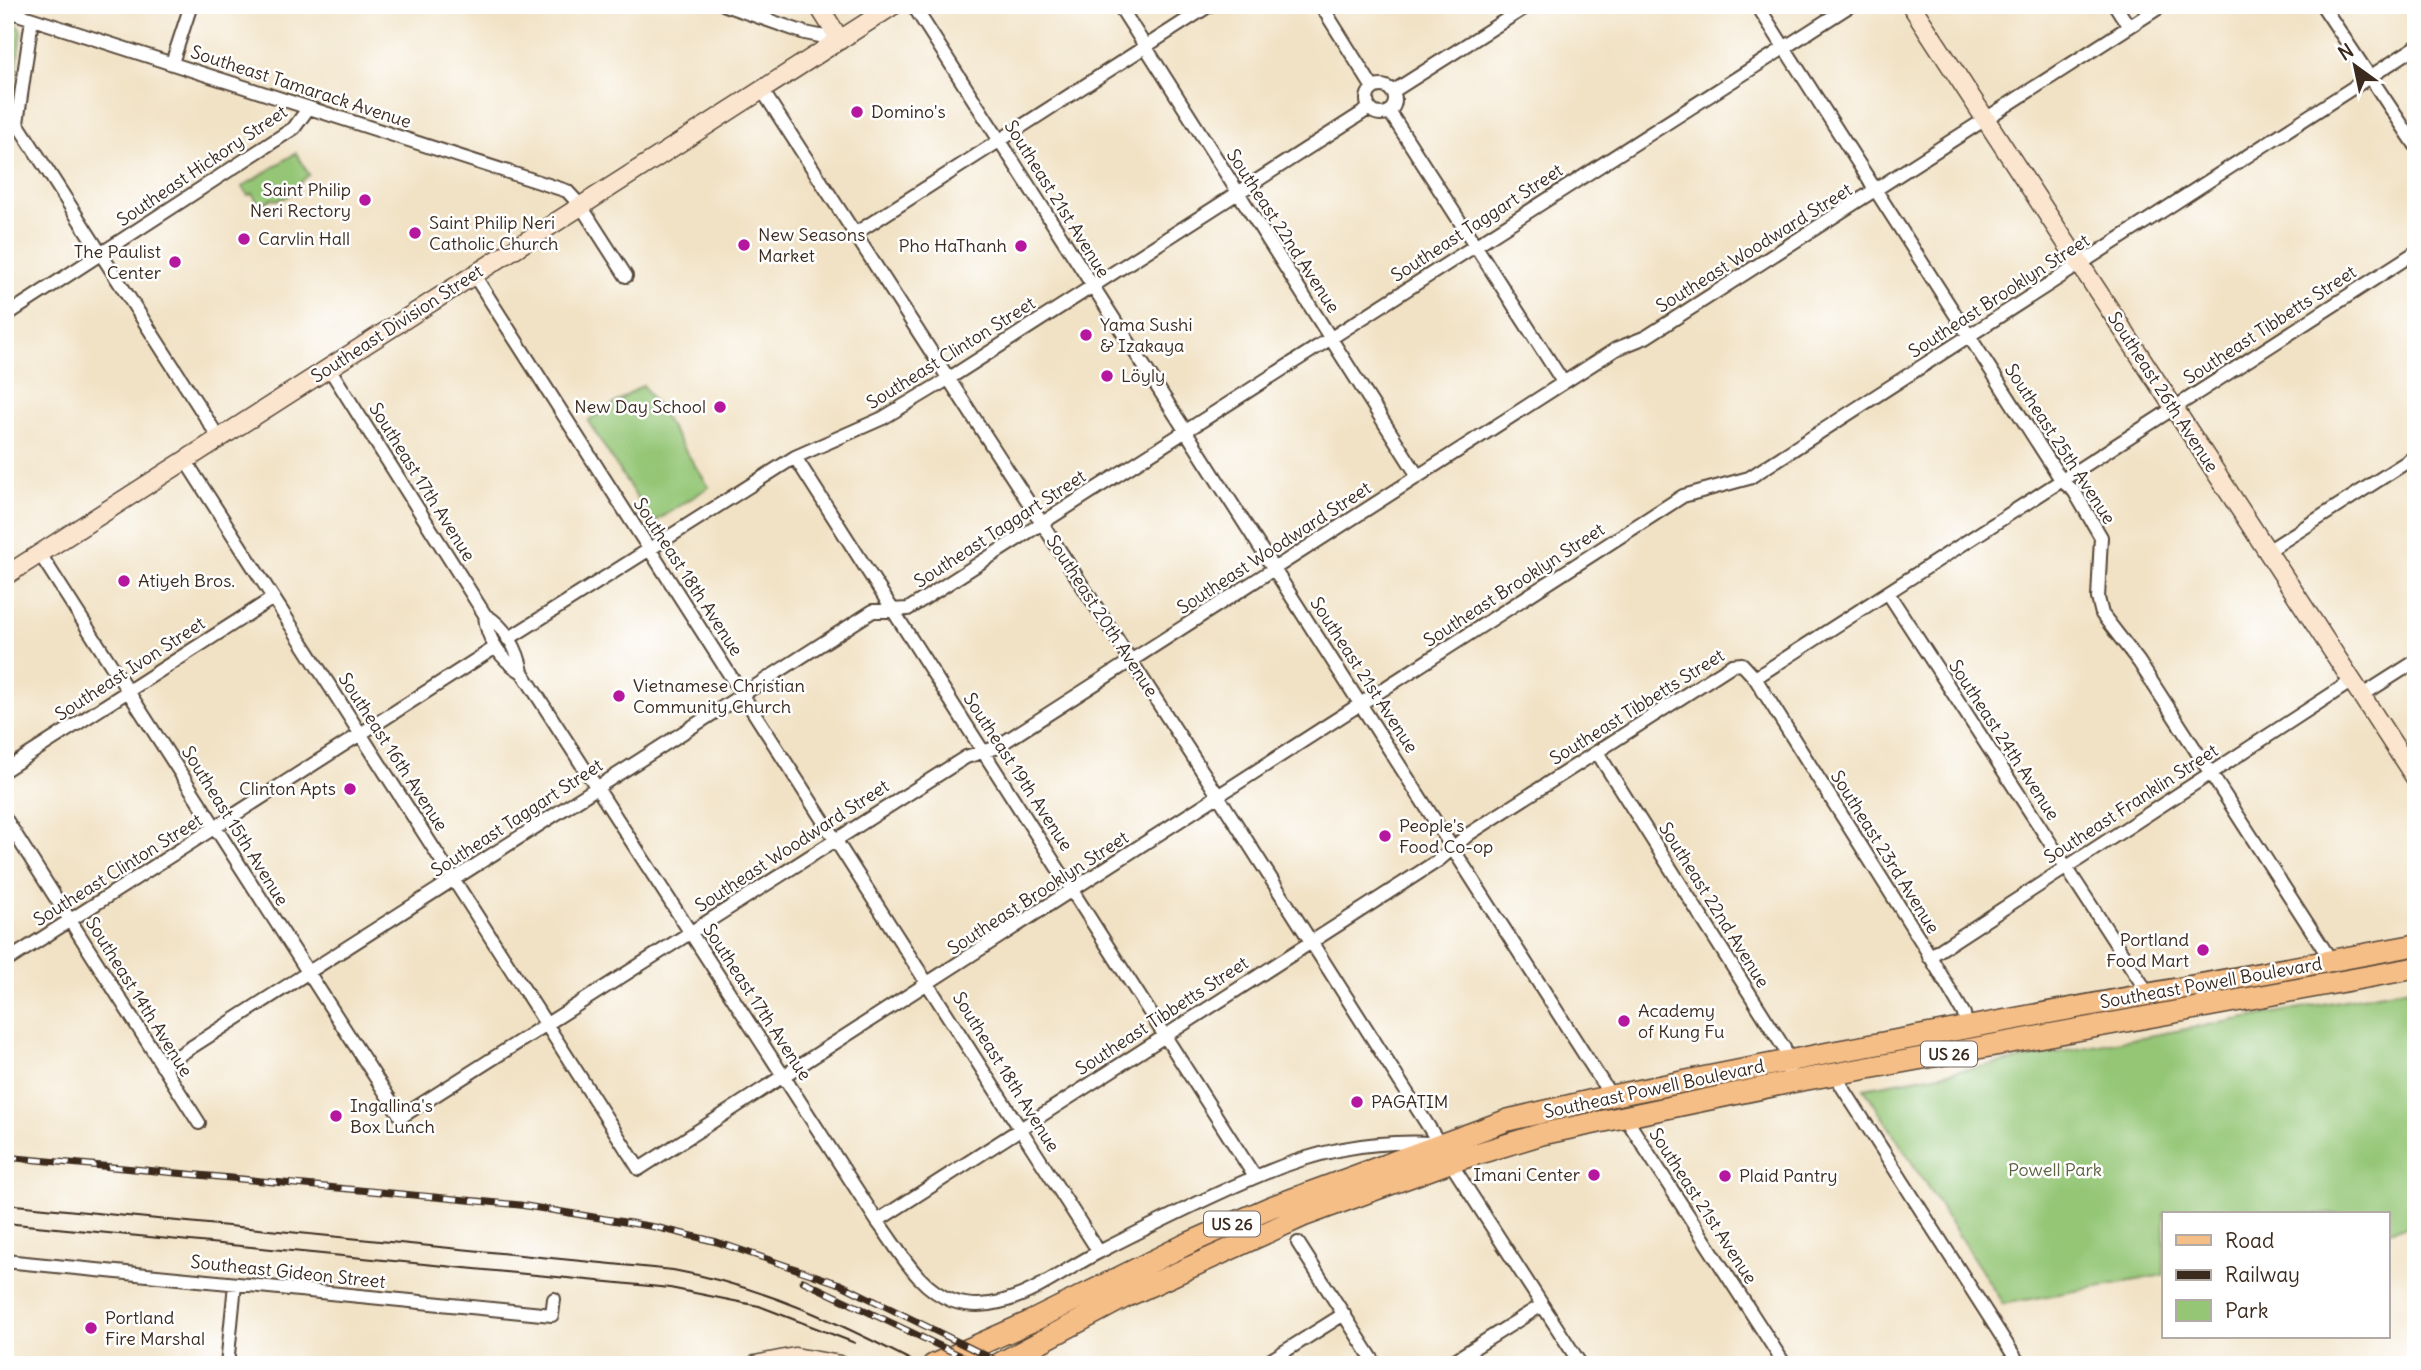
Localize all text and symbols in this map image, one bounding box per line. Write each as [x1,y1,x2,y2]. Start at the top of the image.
north arrow [2320,32,2390,102]
text: N [2334,38,2358,65]
street label: Southeast Tamarack Avenue [188,40,414,133]
street label: Southeast Hickory Street [112,100,291,231]
place label: Domino's [871,100,946,123]
marker: Domino's [849,104,865,120]
street label: Southeast 21st Avenue [1000,116,1115,282]
street label: Southeast 22nd Avenue [1222,144,1345,317]
street label: Southeast Taggart Street [1387,158,1567,287]
place label: Saint Philip Neri Rectory [250,178,351,222]
street label: Southeast Woodward Street [1652,178,1856,317]
marker: Saint Philip Neri Rectory [357,192,373,208]
place label: Saint Philip Neri Catholic Church [429,211,558,255]
place label: New Seasons Market [758,223,865,267]
marker: Saint Philip Neri Catholic Church [407,225,423,241]
place label: Carvlin Hall [258,227,350,250]
street label: Southeast Brooklyn Street [1904,228,2093,363]
marker: Carvlin Hall [236,231,252,247]
place label: Pho HaThanh [899,234,1007,257]
marker: New Seasons Market [736,237,752,253]
marker: Pho HaThanh [1013,238,1029,254]
place label: The Paulist Center [74,240,162,284]
marker: The Paulist Center [167,254,183,270]
street label: Southeast Division Street [306,259,487,388]
street label: Southeast Tibbetts Street [2179,260,2360,389]
street label: Southeast Clinton Street [862,291,1039,414]
street label: Southeast 26th Avenue [2103,307,2224,476]
place label: Yama Sushi & Izakaya [1100,313,1192,357]
marker: Yama Sushi & Izakaya [1078,327,1094,343]
street label: Southeast 25th Avenue [2000,359,2121,528]
place label: Löyly [1121,364,1165,387]
marker: Löyly [1099,368,1115,384]
place label: New Day School [574,395,706,418]
street label: Southeast 17th Avenue [364,398,481,565]
marker: New Day School [712,399,728,415]
street label: Southeast Taggart Street [910,464,1090,593]
street label: Southeast Woodward Street [1172,476,1375,619]
street label: Southeast 18th Avenue [629,493,748,660]
street label: Southeast Brooklyn Street [1419,517,1608,652]
street label: Southeast 20th Avenue [1041,530,1163,701]
place label: Atiyeh Bros. [138,569,235,592]
marker: Atiyeh Bros. [116,573,132,589]
street label: Southeast 21st Avenue [1305,592,1423,757]
street label: Southeast Ivon Street [50,611,209,726]
street label: Southeast Tibbetts Street [1545,643,1728,770]
street label: Southeast 24th Avenue [1944,655,2065,824]
street label: Southeast 16th Avenue [334,668,453,835]
place label: Vietnamese Christian Community Church [633,674,805,718]
marker: Vietnamese Christian Community Church [611,688,627,704]
street label: Southeast 19th Avenue [959,688,1078,855]
street label: Southeast Franklin Street [2039,739,2222,868]
street label: Southeast 15th Avenue [177,742,294,910]
street label: Southeast Taggart Street [427,753,607,882]
street label: Southeast 23rd Avenue [1826,766,1945,938]
street label: Southeast Woodward Street [690,774,893,917]
place label: Clinton Apts [239,777,336,800]
marker: Clinton Apts [342,781,358,797]
street label: Southeast Clinton Street [29,808,206,931]
place label: People's Food Co-op [1399,814,1493,858]
street label: Southeast 22nd Avenue [1654,818,1775,992]
street label: Southeast Brooklyn Street [943,825,1132,960]
marker: People's Food Co-op [1377,828,1393,844]
street label: Southeast 14th Avenue [81,913,198,1081]
street label: Southeast 17th Avenue [698,919,817,1085]
place label: Portland Food Mart [2106,928,2189,972]
marker: Portland Food Mart [2195,942,2211,958]
street label: Southeast Tibbetts Street [1071,951,1252,1080]
street label: Southeast Powell Boulevard [2098,952,2324,1013]
street label: Southeast 18th Avenue [948,988,1065,1156]
place label: Academy of Kung Fu [1638,999,1724,1043]
marker: Academy of Kung Fu [1616,1013,1632,1029]
road number: US 26 [1921,1042,1977,1066]
street label: Southeast Powell Boulevard [1541,1054,1767,1123]
place label: PAGATIM [1371,1090,1448,1113]
place label: Ingallina's Box Lunch [350,1094,435,1138]
marker: PAGATIM [1349,1094,1365,1110]
marker: Ingallina's Box Lunch [328,1108,344,1124]
street label: Southeast 21st Avenue [1644,1123,1762,1288]
park label: Powell Park [2008,1158,2102,1181]
place label: Imani Center [1473,1163,1581,1186]
place label: Plaid Pantry [1739,1164,1838,1187]
marker: Imani Center [1586,1167,1602,1183]
marker: Plaid Pantry [1717,1168,1733,1184]
road number: US 26 [1204,1212,1260,1236]
legend [2162,1212,2390,1338]
text: Road [2225,1227,2274,1254]
street label: Southeast Gideon Street [190,1250,387,1293]
text: Railway [2225,1261,2300,1288]
text: Park [2225,1297,2268,1324]
place label: Portland Fire Marshal [105,1306,205,1350]
marker: Portland Fire Marshal [83,1320,99,1336]

